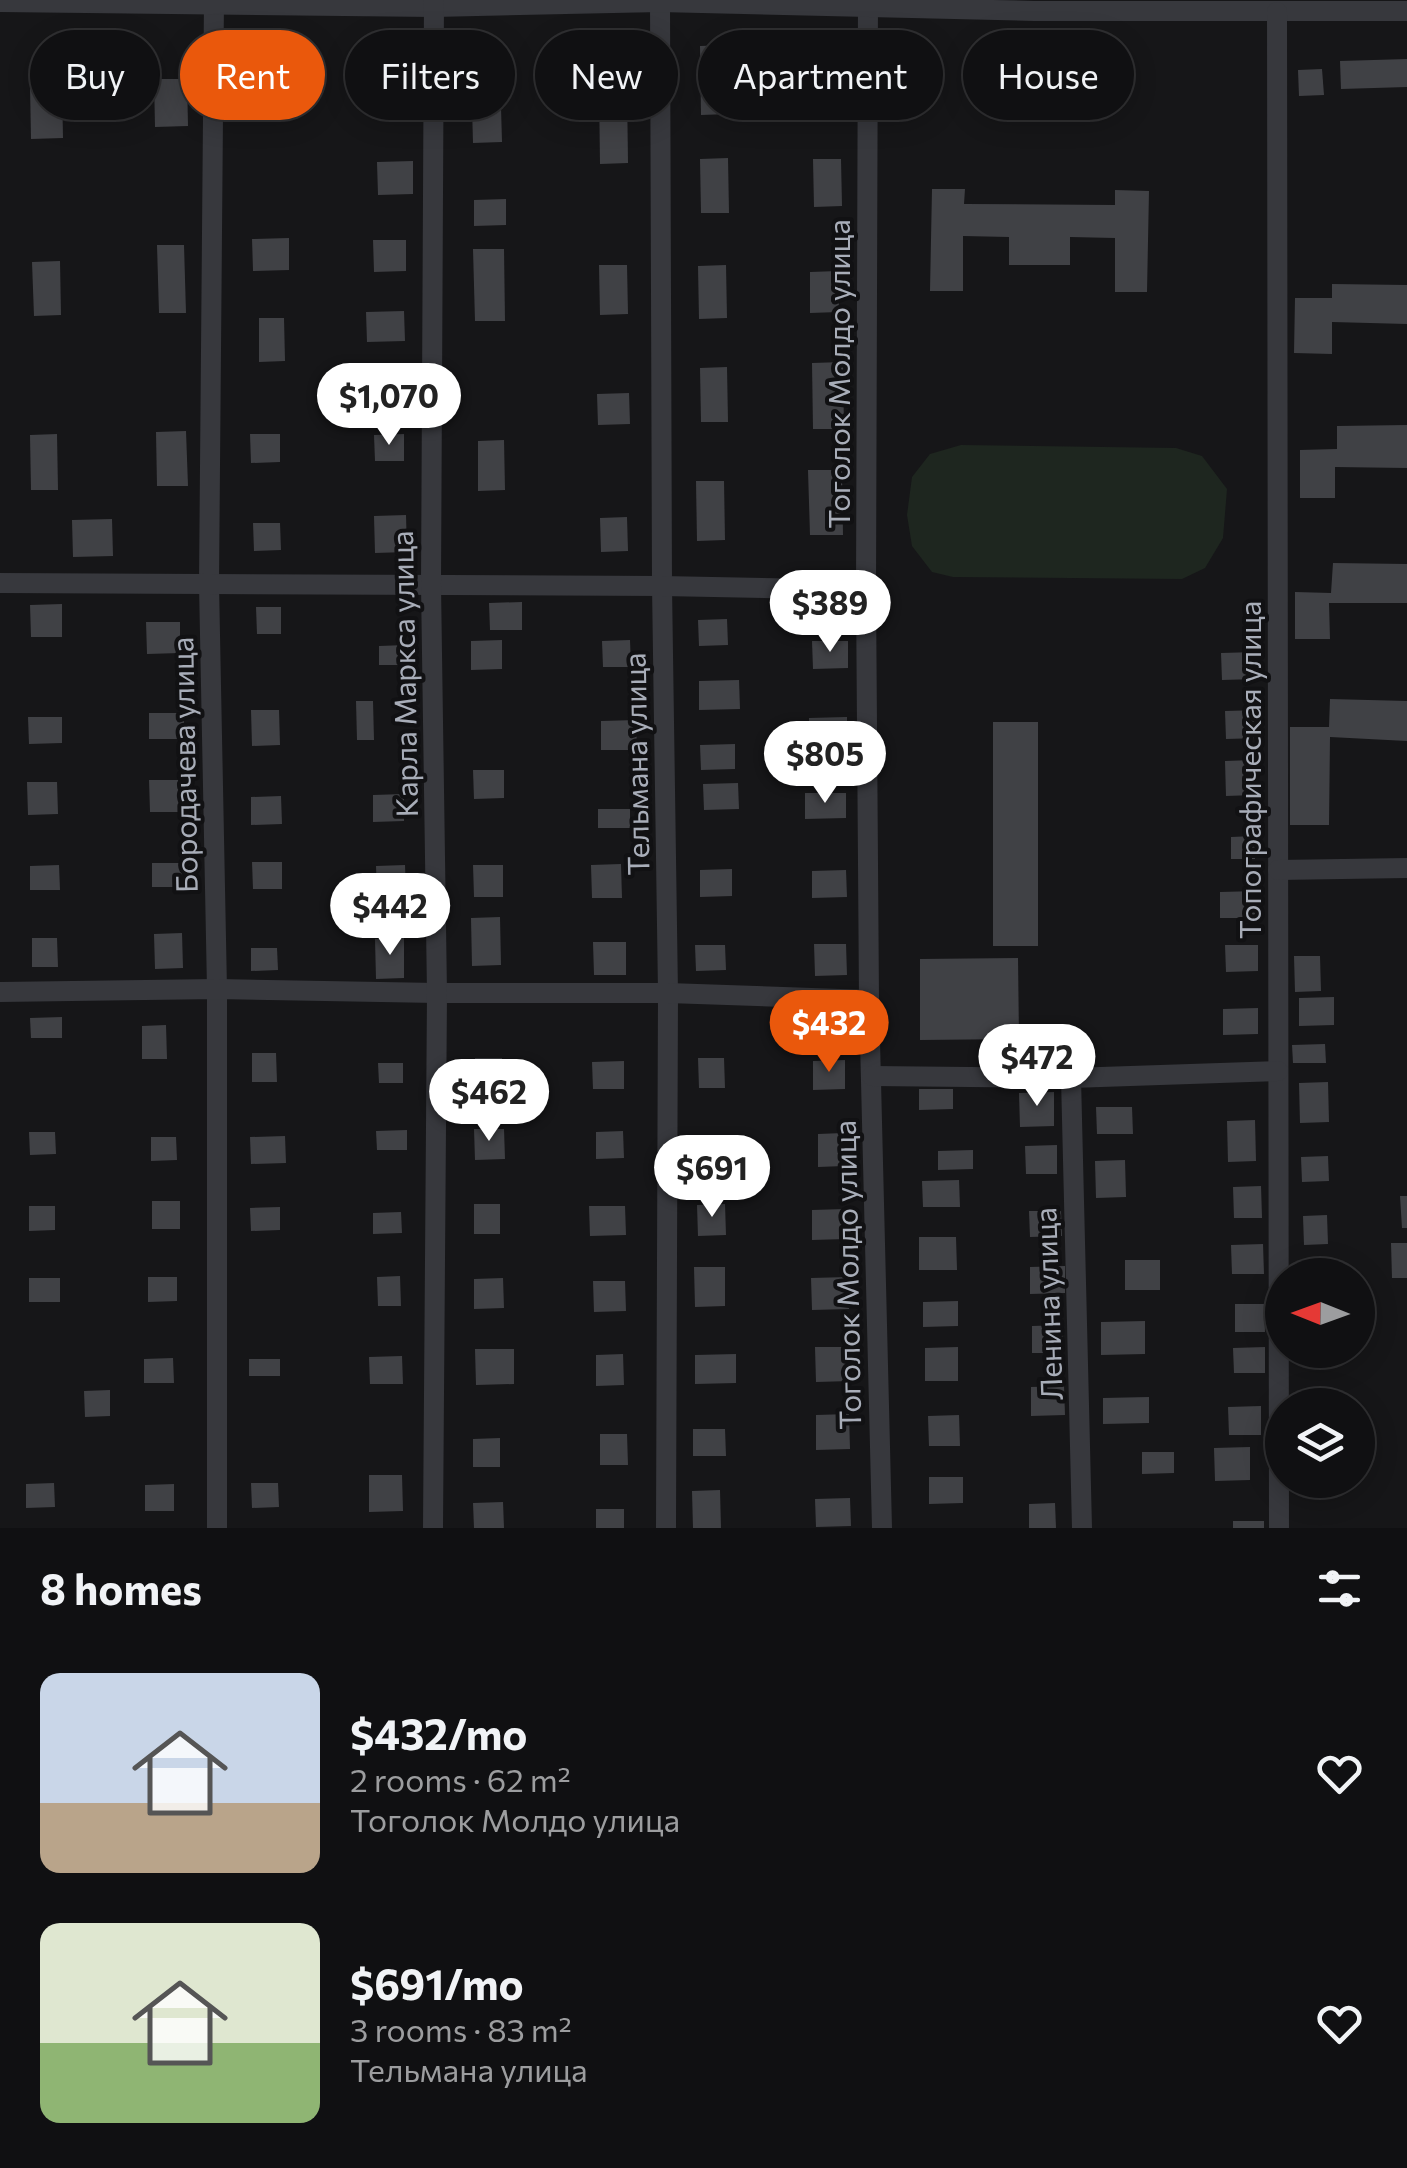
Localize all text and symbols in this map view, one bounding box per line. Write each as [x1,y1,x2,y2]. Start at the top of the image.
chip: Buy [30,30,160,120]
chip: Rent [180,30,325,120]
chip: Filters [345,30,515,120]
chip: New [535,30,678,120]
chip: Apartment [698,30,943,120]
chip: House [963,30,1134,120]
street label: Тоголок Молдо улица [819,219,856,529]
pin: $1,070 [308,363,470,448]
text: $1,070 [339,375,439,415]
street label: Карла Маркса улица [382,530,424,818]
pin: $389 [771,570,889,655]
text: $389 [792,582,868,622]
street label: Топографическая улица [1230,601,1267,939]
street label: Бородачева улица [162,637,204,893]
street label: Тельмана улица [615,652,655,876]
pin: $805 [766,721,884,806]
text: $805 [786,733,864,773]
pin: $442 [331,873,449,958]
text: $442 [352,885,428,925]
pin: $432 [770,990,888,1075]
text: $432 [792,1002,866,1042]
pin: $472 [978,1024,1096,1109]
text: $472 [1000,1036,1074,1076]
pin: $462 [430,1059,548,1144]
text: $462 [451,1071,527,1111]
street label: Тоголок Молдо улица [825,1120,867,1430]
pin: $691 [653,1135,771,1220]
text: $691 [676,1147,748,1187]
street label: Ленина улица [1025,1207,1069,1401]
north arrow [1265,1258,1375,1368]
map controls [1265,1258,1375,1498]
button: layers [1265,1388,1375,1498]
icon: filters [1312,1561,1367,1616]
text: 8 homes [40,1562,202,1614]
text: $432/mo [350,1707,527,1759]
icon: home [120,1713,240,1833]
icon: heart [1312,1746,1367,1801]
text: 2 rooms · 62 m² [350,1759,571,1799]
text: Тоголок Молдо улица [350,1799,680,1839]
text: $691/mo [350,1957,524,2009]
icon: home [120,1963,240,2083]
icon: heart [1312,1996,1367,2051]
text: 3 rooms · 83 m² [350,2009,572,2049]
text: Тельмана улица [350,2049,588,2089]

